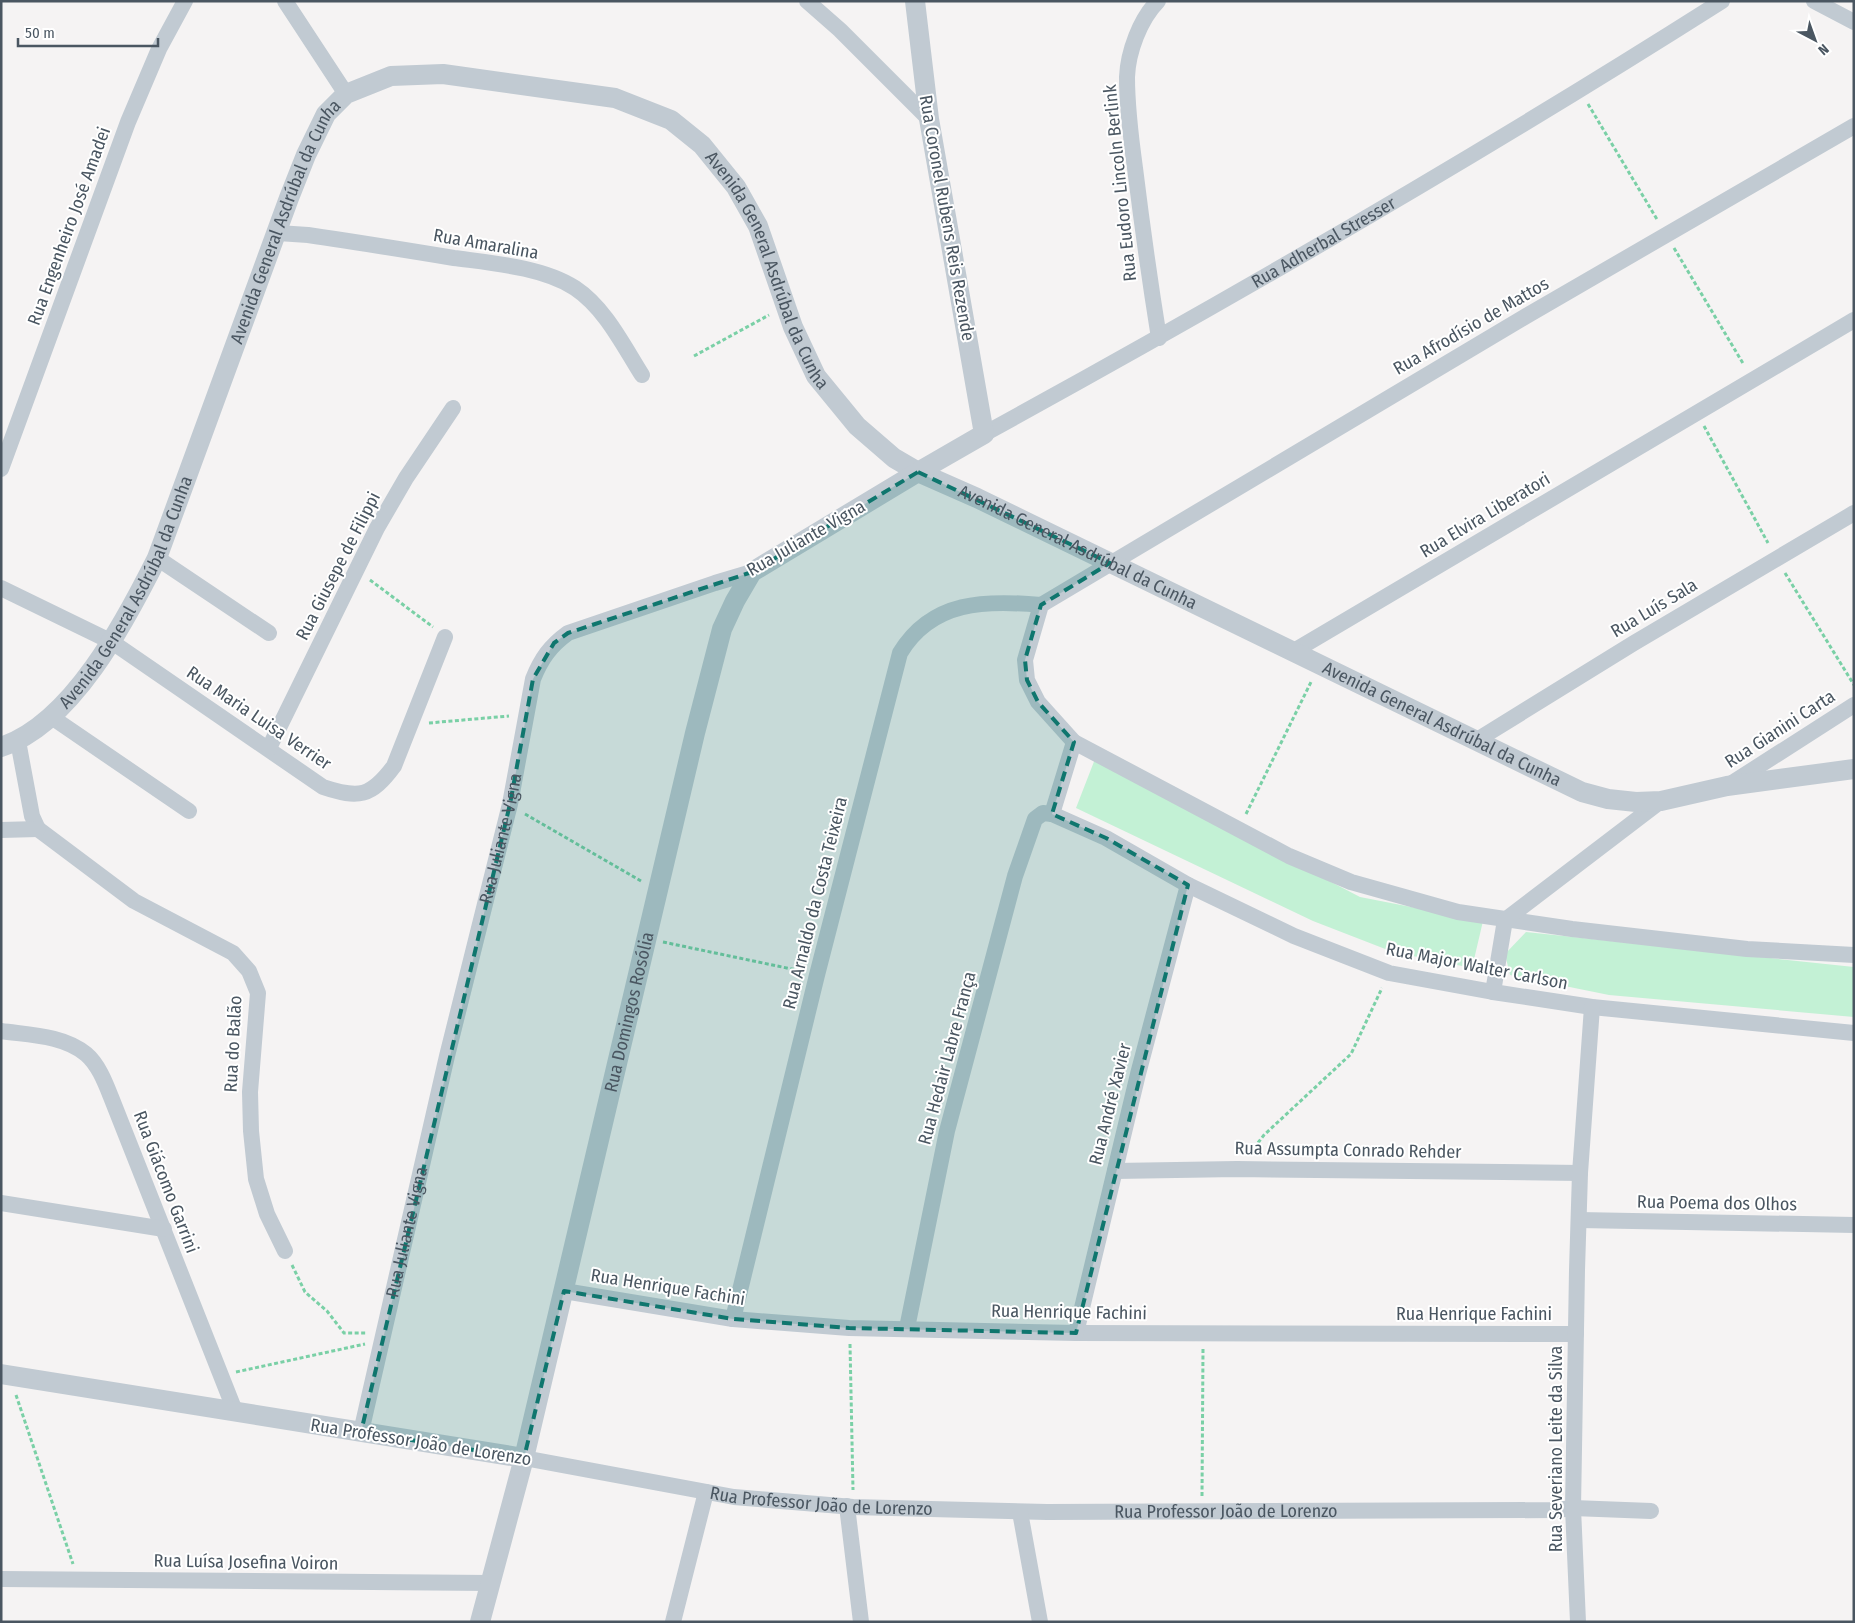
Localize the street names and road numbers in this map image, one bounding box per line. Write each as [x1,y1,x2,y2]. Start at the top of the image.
street label: Rua Eudoro Lincoln Berlink [1099,83,1141,283]
street label: Rua Coronel Rubens Reis Rezende [915,93,979,343]
street label: Avenida General Asdrúbal da Cunha [226,95,345,347]
street label: Rua Engenheiro José Amadei [23,124,115,328]
street label: Avenida General Asdrúbal da Cunha [701,147,833,394]
street label: Rua Adherbal Stresser [1248,191,1400,293]
street label: Rua Amaralina [432,224,540,264]
street label: Rua Afrodísio de Mattos [1389,272,1553,379]
street label: Rua Elvira Liberatori [1416,467,1554,563]
street label: Avenida General Asdrúbal da Cunha [54,473,197,713]
street label: Avenida General Asdrúbal da Cunha [955,480,1201,614]
street label: Rua Giusepe de Filippi [291,488,385,644]
street label: Rua Juliante Vigna [743,495,869,581]
street label: Rua Luís Sala [1607,574,1701,642]
street label: Avenida General Asdrúbal da Cunha [1319,657,1565,791]
street label: Rua Maria Luisa Verrier [182,661,336,775]
street label: Rua Gianini Carta [1721,685,1839,773]
street label: Rua Juliante Vigna [475,771,527,906]
street label: Rua Arnaldo da Costa Teixeira [778,794,852,1011]
street label: Rua Domingos Rosólia [600,930,659,1094]
street label: Rua Major Walter Carlson [1384,938,1570,994]
street label: Rua Hedair Labre França [913,969,981,1147]
street label: Rua do Balão [219,995,247,1093]
street label: Rua André Xavier [1084,1040,1136,1167]
street label: Rua Giácomo Garrini [129,1108,203,1256]
street label: Rua Assumpta Conrado Rehder [1234,1137,1462,1163]
street label: Rua Juliante Vigna [381,1164,432,1300]
street label: Rua Poema dos Olhos [1637,1191,1798,1215]
street label: Rua Henrique Fachini [589,1264,747,1310]
street label: Rua Henrique Fachini [991,1300,1147,1324]
street label: Rua Henrique Fachini [1396,1303,1552,1325]
street label: Rua Severiano Leite da Silva [1545,1345,1567,1552]
street label: Rua Professor João de Lorenzo [309,1414,533,1470]
street label: Rua Professor João de Lorenzo [708,1482,933,1520]
street label: Rua Professor João de Lorenzo [1114,1500,1338,1523]
street label: Rua Luísa Josefina Voiron [153,1549,339,1575]

